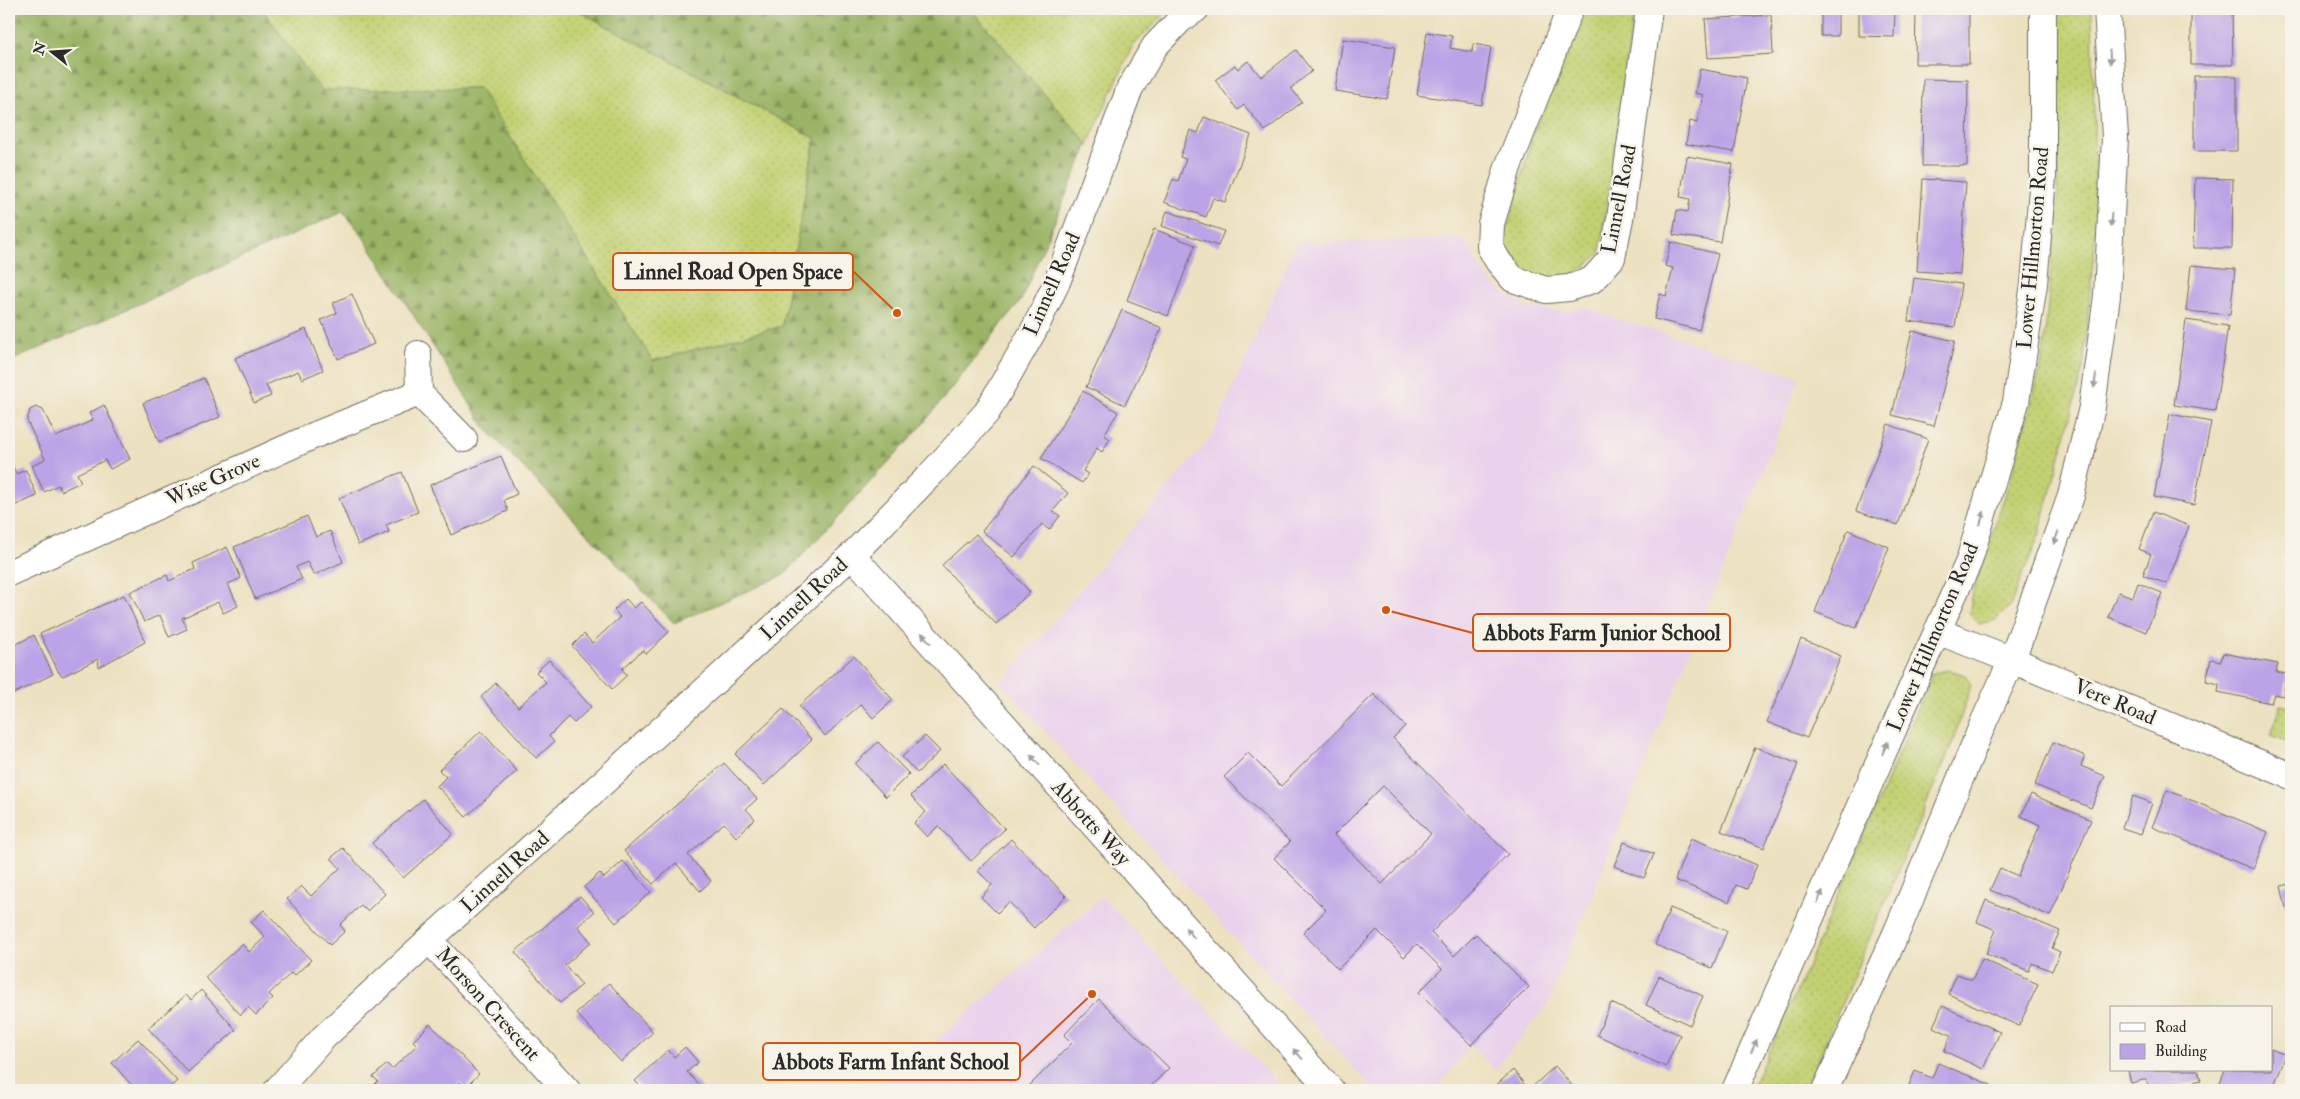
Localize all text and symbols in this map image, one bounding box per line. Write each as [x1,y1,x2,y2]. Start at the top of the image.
north arrow [28,28,78,78]
text: N [30,39,50,58]
one-way arrow [2107,50,2115,66]
street label: Linnell Road [1595,142,1643,256]
street label: Lower Hillmorton Road [2011,145,2055,350]
one-way arrow [2106,212,2114,228]
street label: Linnell Road [1017,228,1087,340]
callout: Linnel Road Open Space [613,253,853,290]
text: Linnel Road Open Space [623,258,843,287]
one-way arrow [2091,374,2099,390]
street label: Wise Grove [161,447,265,513]
one-way arrow [1979,511,1987,526]
one-way arrow [2052,531,2059,546]
street label: Lower Hillmorton Road [1881,538,1985,736]
street label: Linnell Road [754,551,854,646]
callout: Abbots Farm Junior School [1473,614,1730,651]
text: Abbots Farm Junior School [1482,619,1721,648]
one-way arrow [921,632,932,645]
street label: Vere Road [2070,673,2161,732]
one-way arrow [1882,741,1890,755]
one-way arrow [1029,754,1041,766]
street label: Abbotts Way [1045,774,1137,872]
street label: Linnell Road [455,825,556,919]
one-way arrow [1817,890,1825,904]
one-way arrow [1184,927,1196,939]
street label: Morson Crescent [430,941,546,1067]
legend [2110,1006,2272,1072]
text: Road [2155,1018,2187,1037]
one-way arrow [1751,1039,1759,1053]
text: Building [2155,1042,2207,1061]
callout: Abbots Farm Infant School [763,1043,1020,1080]
text: Abbots Farm Infant School [772,1048,1010,1076]
one-way arrow [1292,1048,1304,1060]

